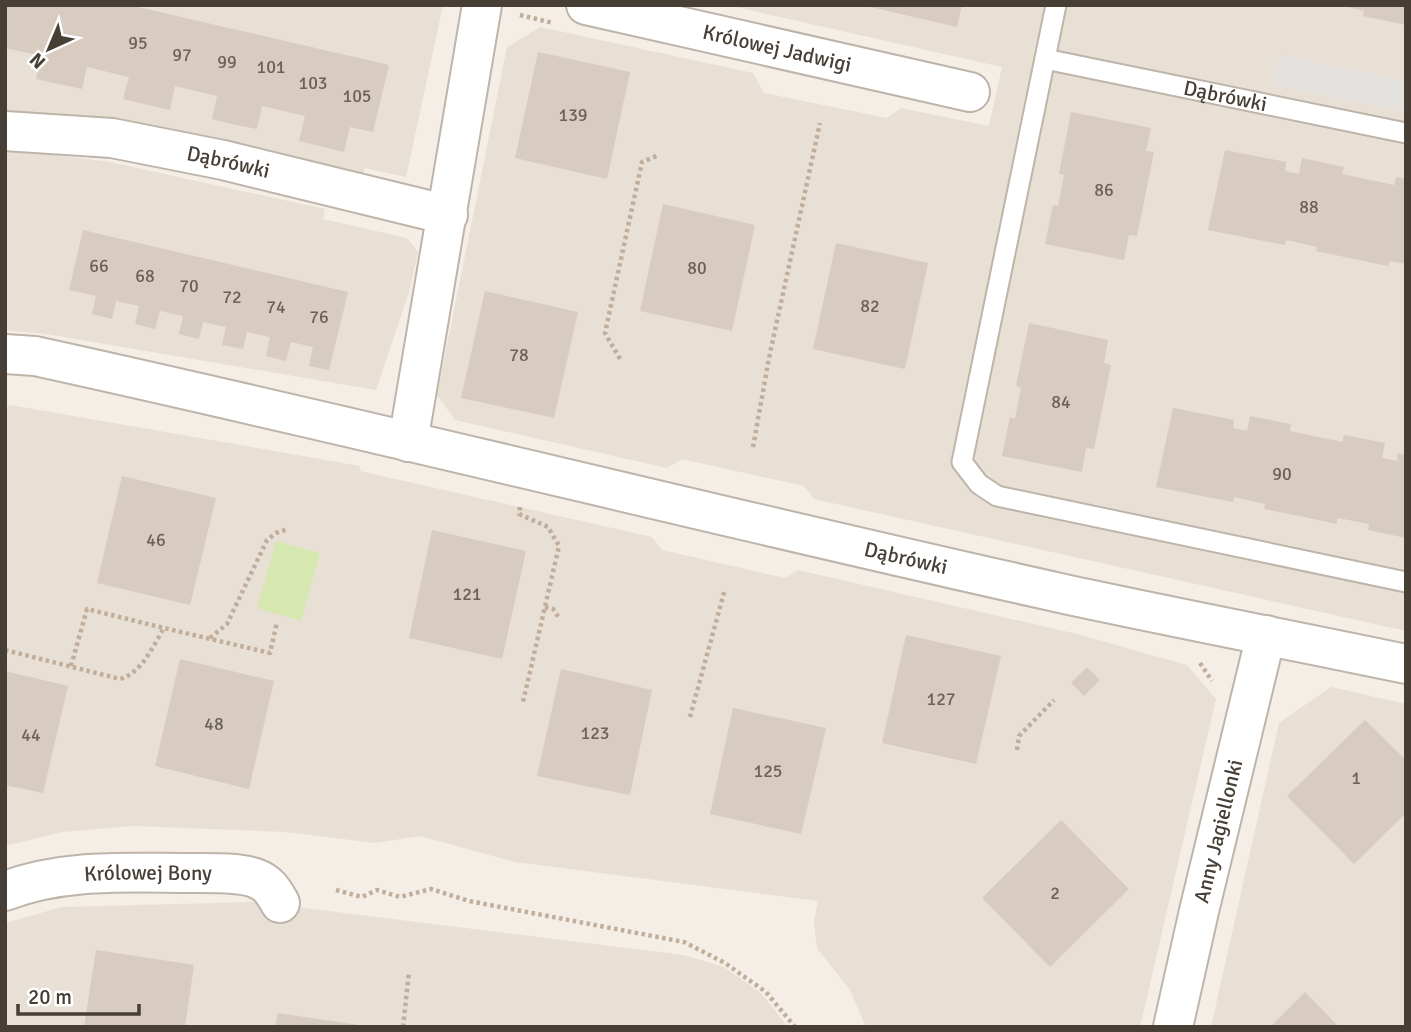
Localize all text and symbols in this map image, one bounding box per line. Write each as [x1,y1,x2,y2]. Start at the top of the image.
north arrow [14,14,84,84]
street label: Królowej Jadwigi [700,19,854,78]
house number: 95 [128,32,148,54]
house number: 97 [172,44,192,66]
text: N [25,47,51,74]
house number: 99 [217,51,237,73]
house number: 101 [256,56,286,78]
house number: 103 [298,72,328,94]
street label: Dąbrówki [1181,75,1269,117]
house number: 105 [342,85,372,107]
house number: 139 [558,104,588,126]
street label: Dąbrówki [184,140,273,184]
house number: 86 [1094,179,1114,201]
house number: 88 [1299,196,1319,218]
house number: 66 [89,255,109,277]
house number: 80 [687,257,707,279]
house number: 68 [135,265,155,287]
house number: 70 [179,275,199,297]
house number: 72 [222,286,242,308]
house number: 82 [860,295,880,317]
house number: 74 [266,296,286,318]
house number: 76 [309,306,329,328]
house number: 78 [509,344,529,366]
house number: 84 [1051,391,1071,413]
house number: 90 [1272,463,1292,485]
house number: 46 [146,529,166,551]
street label: Dąbrówki [862,536,950,580]
house number: 121 [452,583,482,605]
house number: 127 [926,688,956,710]
house number: 48 [204,713,224,735]
house number: 123 [580,722,610,744]
house number: 44 [21,724,41,746]
street label: Anny Jagiellonki [1188,757,1248,906]
house number: 125 [753,760,783,782]
house number: 1 [1351,767,1361,789]
street label: Królowej Bony [83,860,212,887]
house number: 2 [1050,882,1060,904]
scale bar [18,972,138,1016]
text: 20 m [28,984,72,1010]

